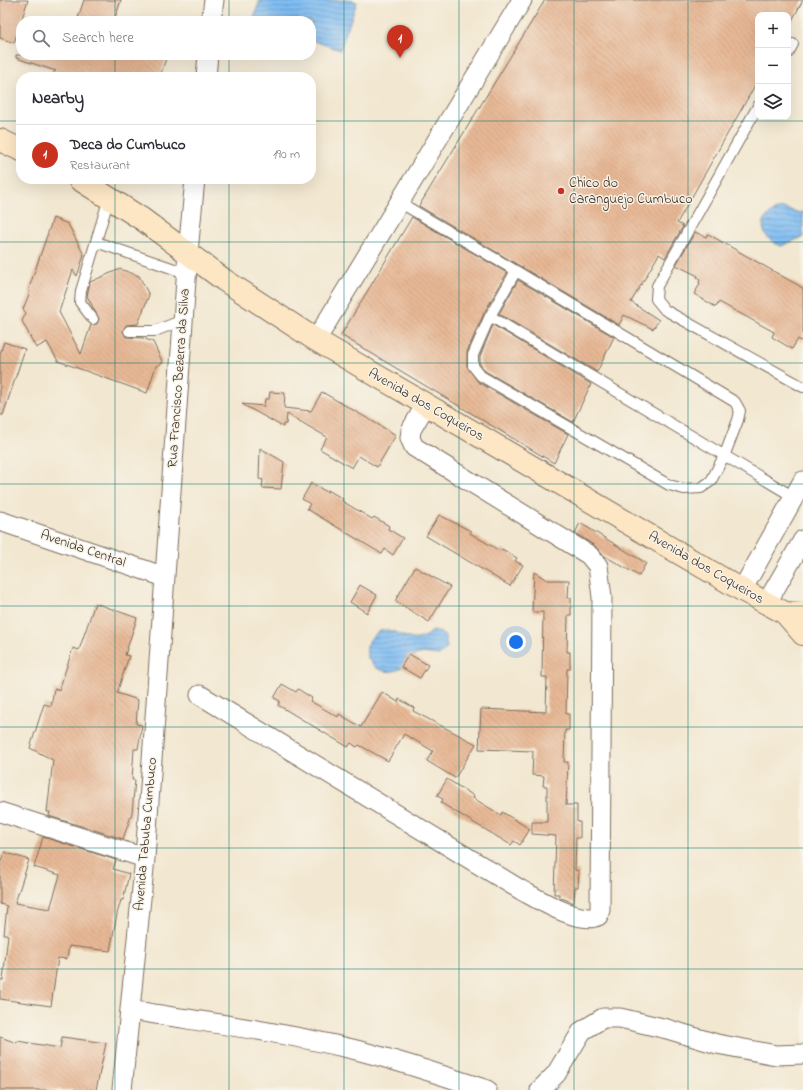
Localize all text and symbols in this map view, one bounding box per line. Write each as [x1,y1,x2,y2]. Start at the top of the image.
map controls [755,12,791,120]
button: + [755,12,791,48]
search box [16,16,316,60]
pin: 1 [387,25,413,58]
icon: search [30,27,52,49]
text: Search here [62,27,134,49]
button: − [755,48,791,84]
button: layers [755,84,791,120]
text: Nearby [32,86,84,111]
text: Deca do Cumbuco [70,134,186,156]
text: 1 [43,145,47,164]
text: 190 m [273,145,300,164]
text: Restaurant [70,156,130,175]
place label: Chico do Caranguejo Cumbuco [569,173,693,211]
marker: Chico do Caranguejo Cumbuco [556,186,566,196]
street label: Rua Francisco Bezerra da Silva [162,288,196,468]
street label: Avenida dos Coqueiros [364,363,488,447]
street label: Avenida Central [38,525,128,573]
street label: Avenida dos Coqueiros [644,526,768,610]
your location [506,632,526,652]
street label: Avenida Tabuba Cumbuco [129,756,163,912]

